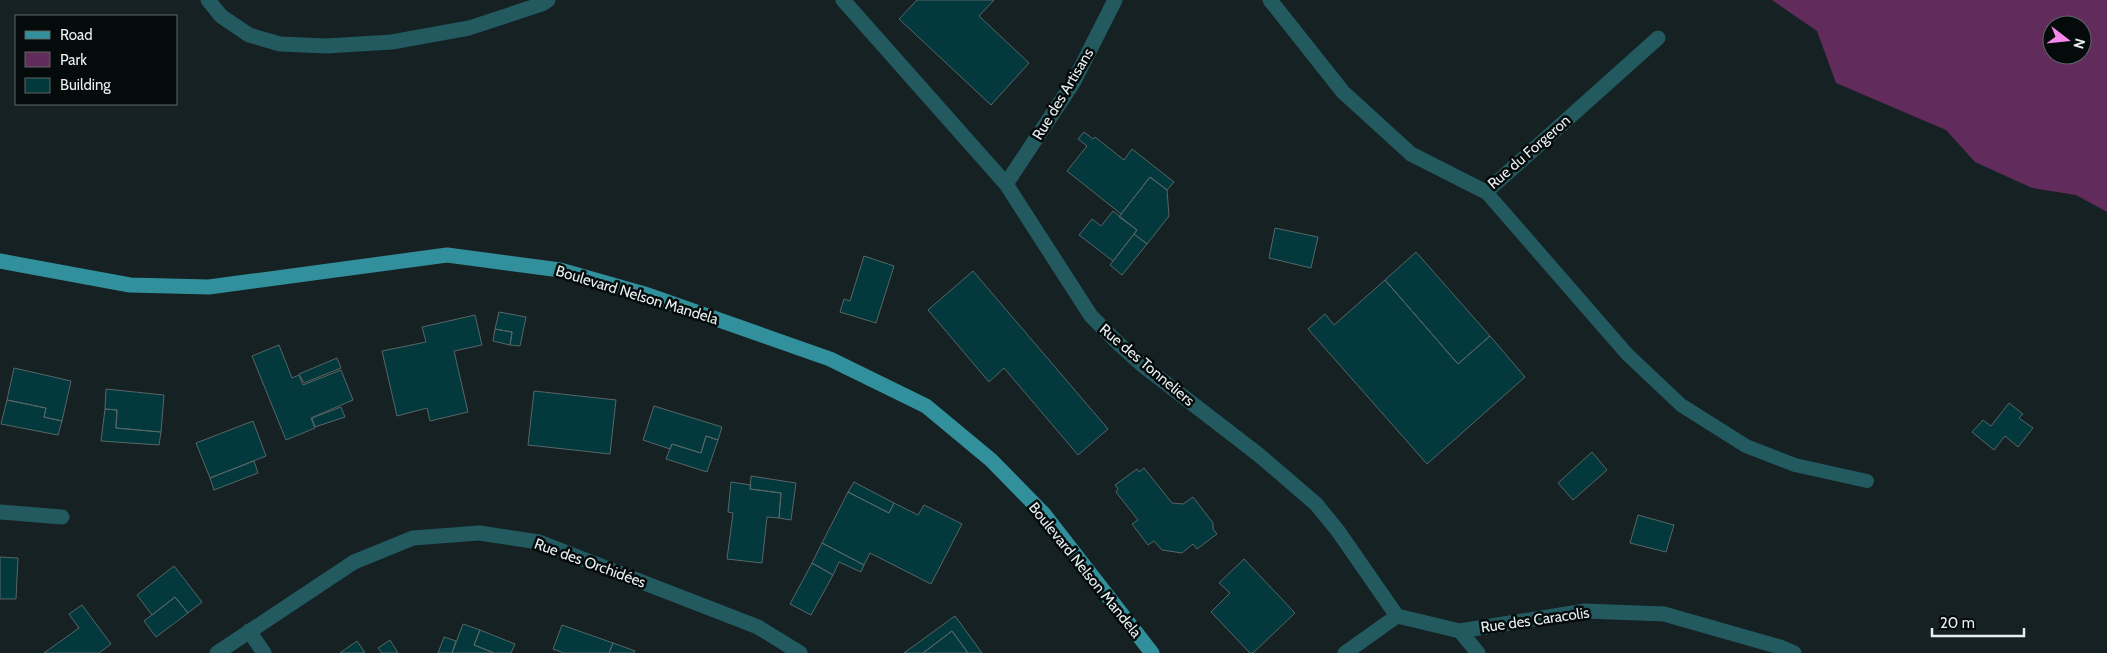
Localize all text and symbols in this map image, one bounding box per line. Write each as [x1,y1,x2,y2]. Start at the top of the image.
legend [15,15,178,105]
north arrow [2042,15,2092,65]
text: Road [60,26,93,44]
text: N [2069,36,2090,51]
street label: Rue des Artisans [1029,45,1097,143]
text: Park [60,51,87,69]
text: Building [60,76,111,94]
street label: Rue du Forgeron [1484,111,1574,193]
street label: Boulevard Nelson Mandela [554,262,721,329]
street label: Rue des Tonneliers [1096,320,1198,410]
street label: Boulevard Nelson Mandela [1025,499,1146,642]
street label: Rue des Orchidées [532,534,648,592]
street label: Rue des Caracolis [1480,603,1590,637]
scale bar [1932,606,2024,638]
text: 20 m [1940,614,1975,632]

